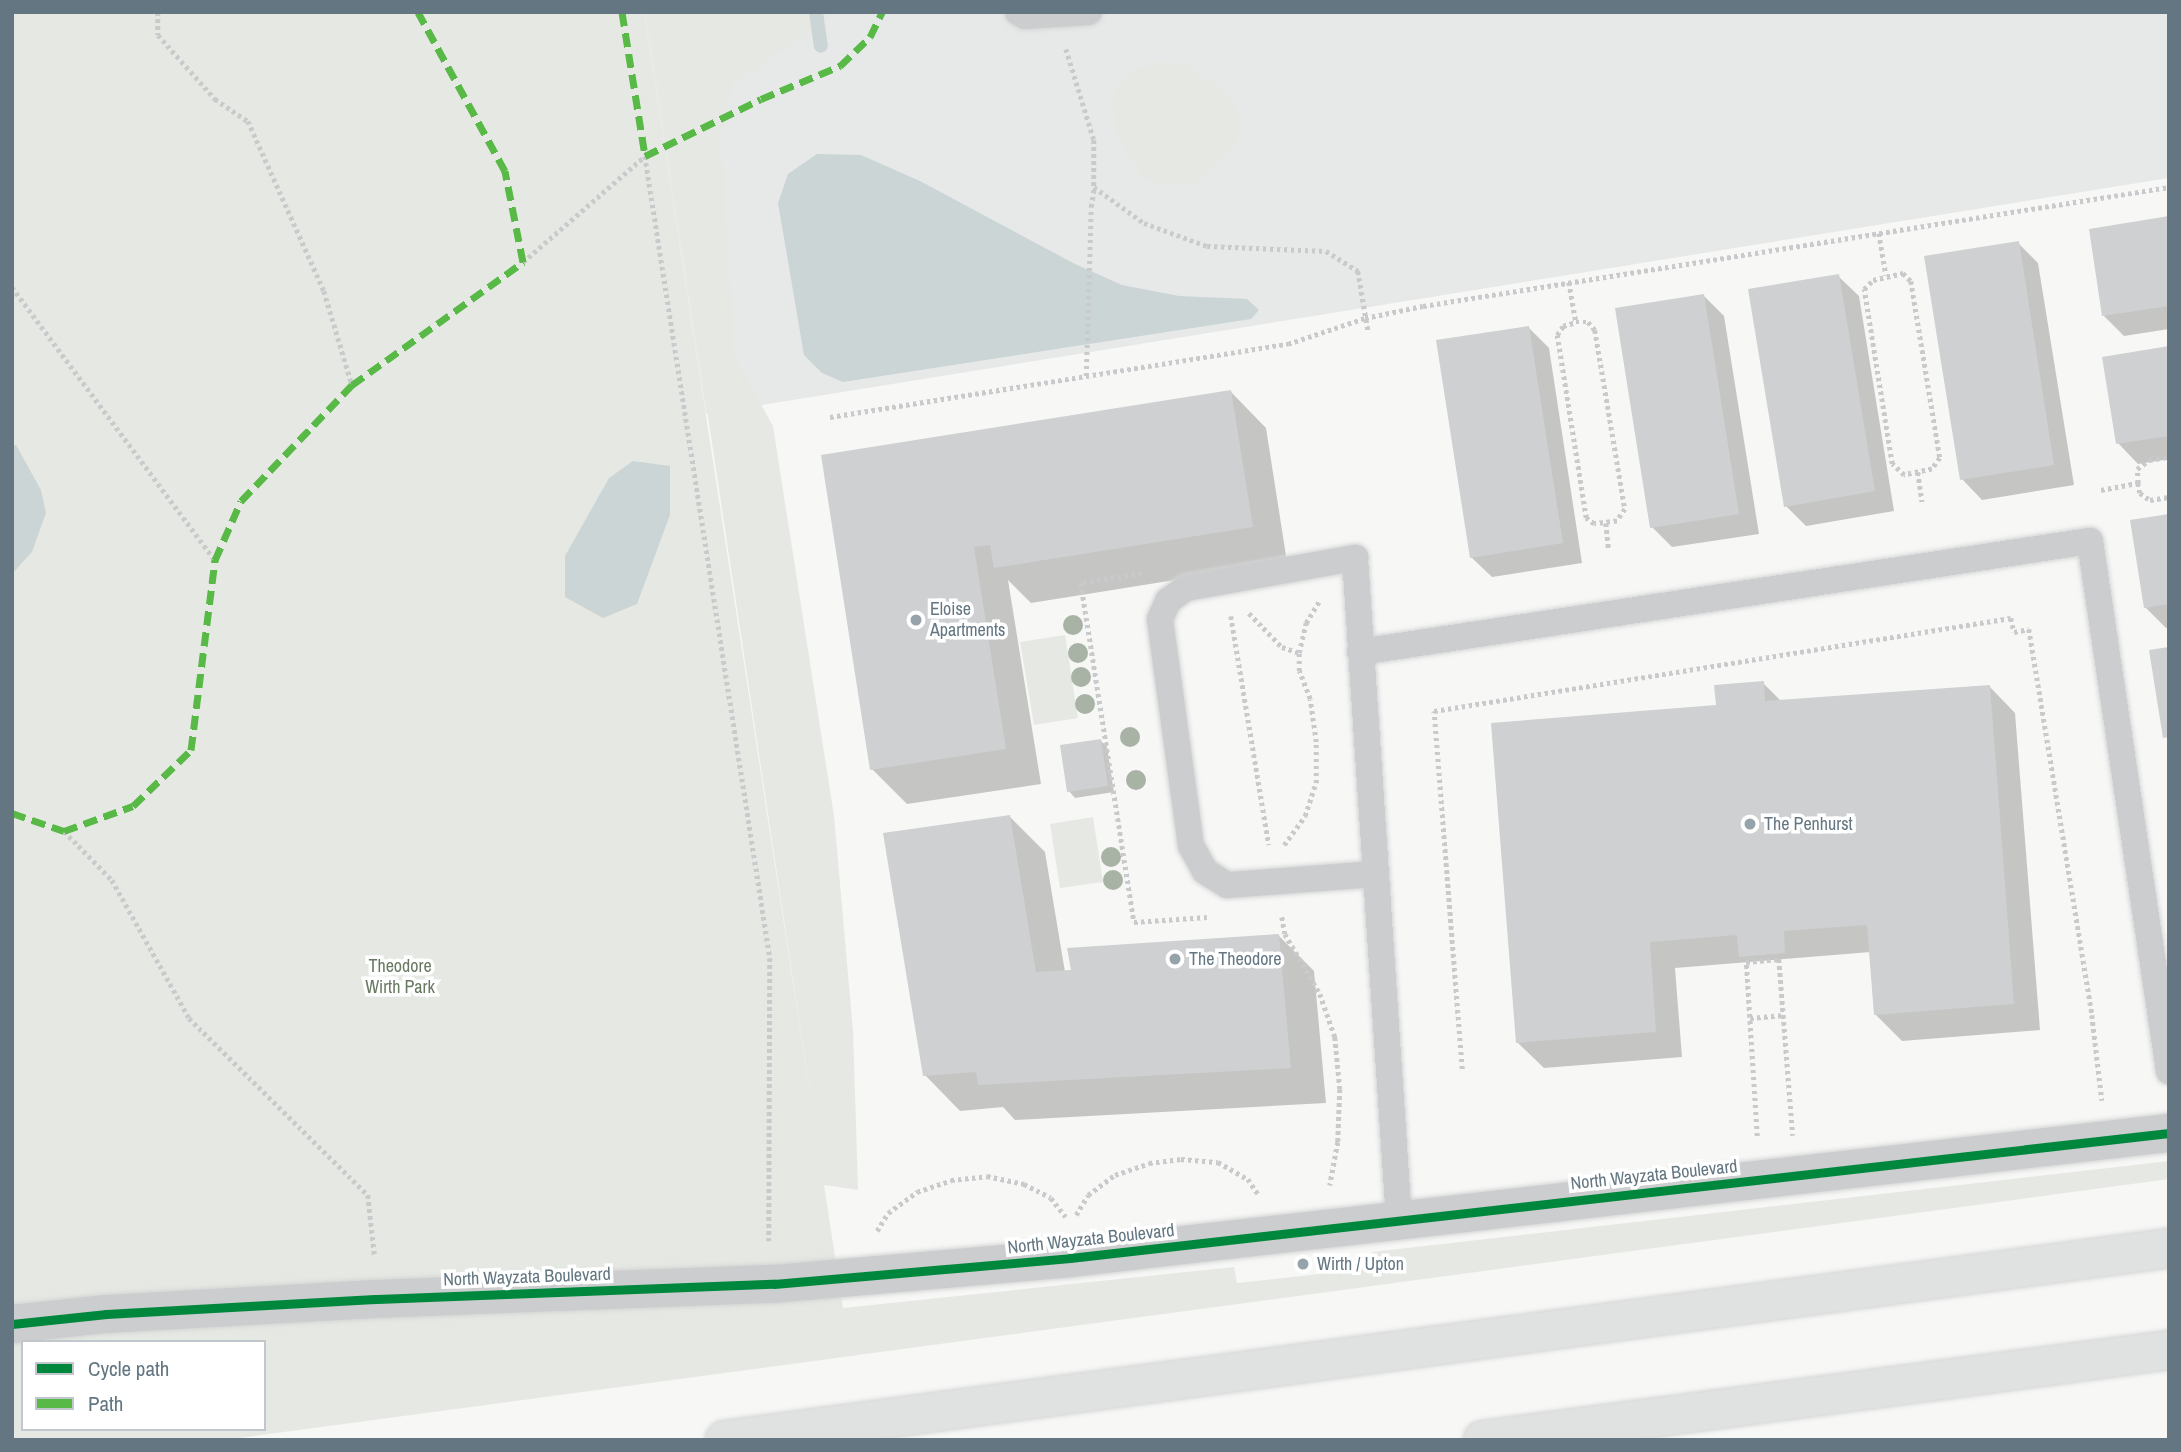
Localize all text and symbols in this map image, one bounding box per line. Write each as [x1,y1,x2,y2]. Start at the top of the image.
place label: Eloise Apartments [930,599,1005,642]
marker: Eloise Apartments [908,612,924,628]
place label: The Penhurst [1764,813,1853,835]
marker: The Penhurst [1742,816,1758,832]
place label: The Theodore [1189,948,1282,970]
marker: The Theodore [1167,951,1183,967]
park label: Theodore Wirth Park [365,956,435,998]
street label: North Wayzata Boulevard [1570,1155,1738,1195]
street label: North Wayzata Boulevard [1007,1219,1175,1259]
place label: Wirth / Upton [1317,1253,1404,1275]
marker: Wirth / Upton [1295,1256,1311,1272]
street label: North Wayzata Boulevard [443,1263,611,1291]
legend [21,1340,266,1431]
text: Cycle path [88,1354,169,1383]
text: Path [88,1389,123,1418]

